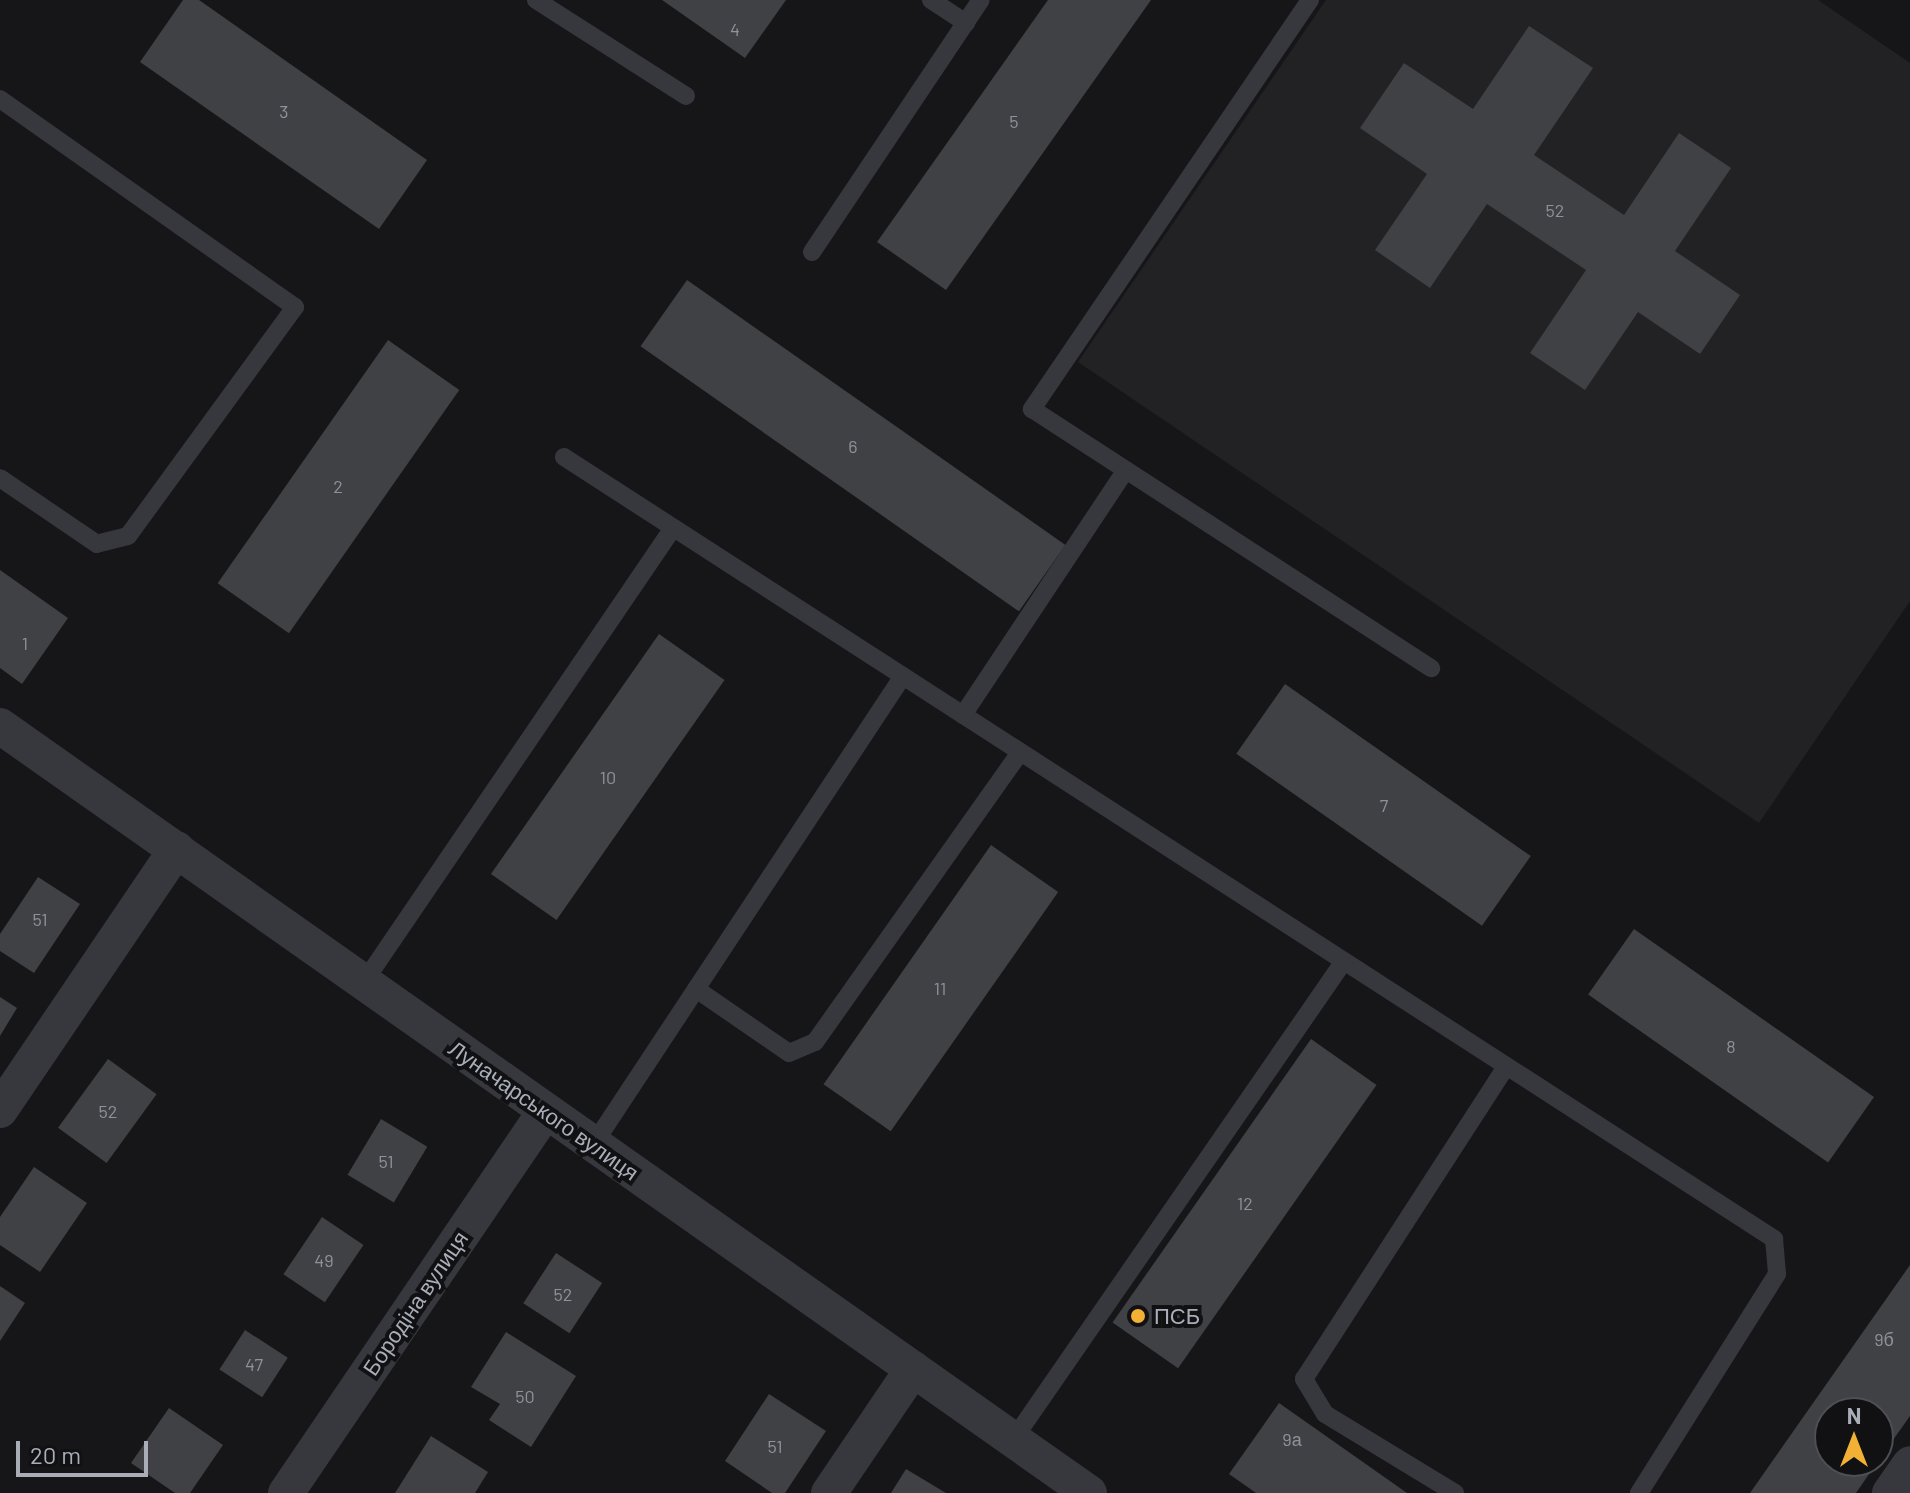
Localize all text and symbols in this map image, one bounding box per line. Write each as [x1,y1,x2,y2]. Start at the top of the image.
house number: 4 [730,18,740,40]
house number: 3 [279,100,289,122]
house number: 5 [1009,110,1019,132]
house number: 52 [1546,199,1564,221]
house number: 6 [848,435,858,457]
house number: 2 [333,475,343,497]
house number: 1 [22,632,28,654]
house number: 10 [600,766,616,788]
house number: 7 [1380,794,1388,816]
house number: 51 [32,908,48,930]
house number: 11 [934,977,946,999]
street label: Луначарського вулиця [444,1034,644,1186]
house number: 8 [1726,1035,1736,1057]
house number: 52 [99,1100,117,1122]
house number: 51 [378,1150,394,1172]
house number: 12 [1237,1192,1253,1214]
street label: Бородіна вулиця [357,1226,473,1380]
house number: 49 [314,1249,334,1271]
house number: 52 [554,1283,572,1305]
place label: ПСБ [1154,1303,1200,1329]
marker: ПСБ [1129,1307,1147,1325]
house number: 9б [1874,1328,1894,1350]
house number: 47 [245,1353,263,1375]
house number: 50 [515,1385,535,1407]
north arrow [1814,1397,1894,1477]
text: N [1847,1402,1861,1428]
scale bar [20,1425,152,1475]
house number: 9а [1282,1428,1302,1450]
house number: 51 [767,1435,783,1457]
text: 20 m [30,1440,81,1469]

